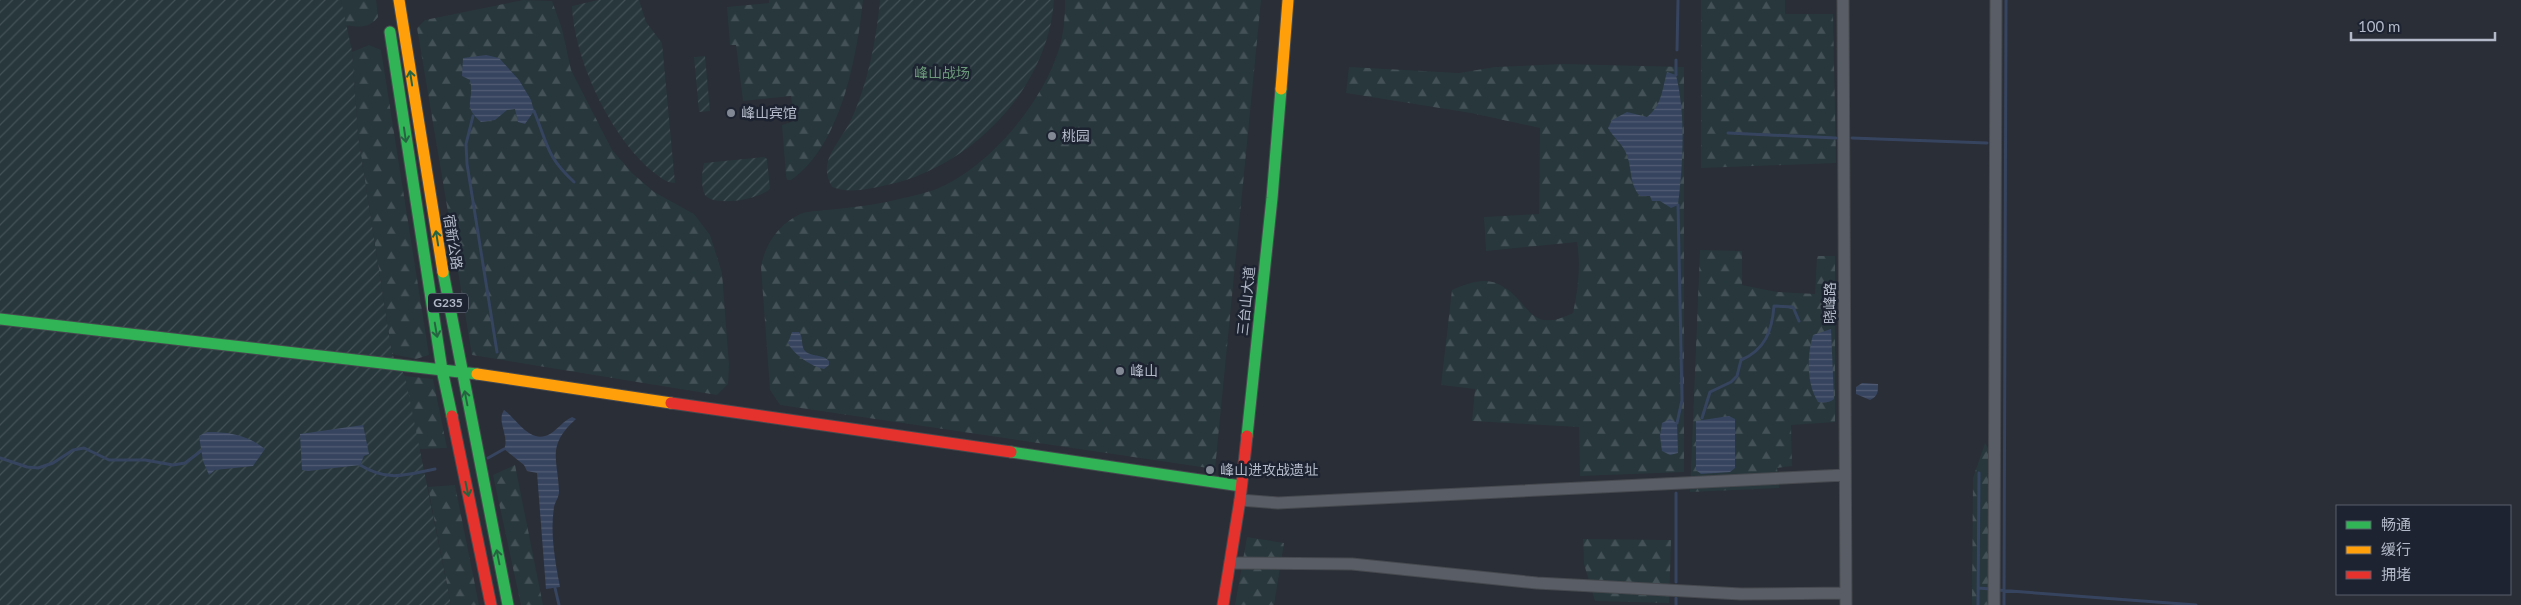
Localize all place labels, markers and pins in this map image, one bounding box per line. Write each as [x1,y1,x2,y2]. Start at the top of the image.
place label: 峰山宾馆 [741,104,797,121]
marker: 峰山宾馆 [725,107,737,119]
place label: 桃园 [1062,127,1090,144]
marker: 桃园 [1046,130,1058,142]
place label: 峰山 [1130,362,1158,379]
marker: 峰山 [1114,365,1126,377]
place label: 峰山进攻战遗址 [1220,461,1318,478]
marker: 峰山进攻战遗址 [1204,464,1216,476]

